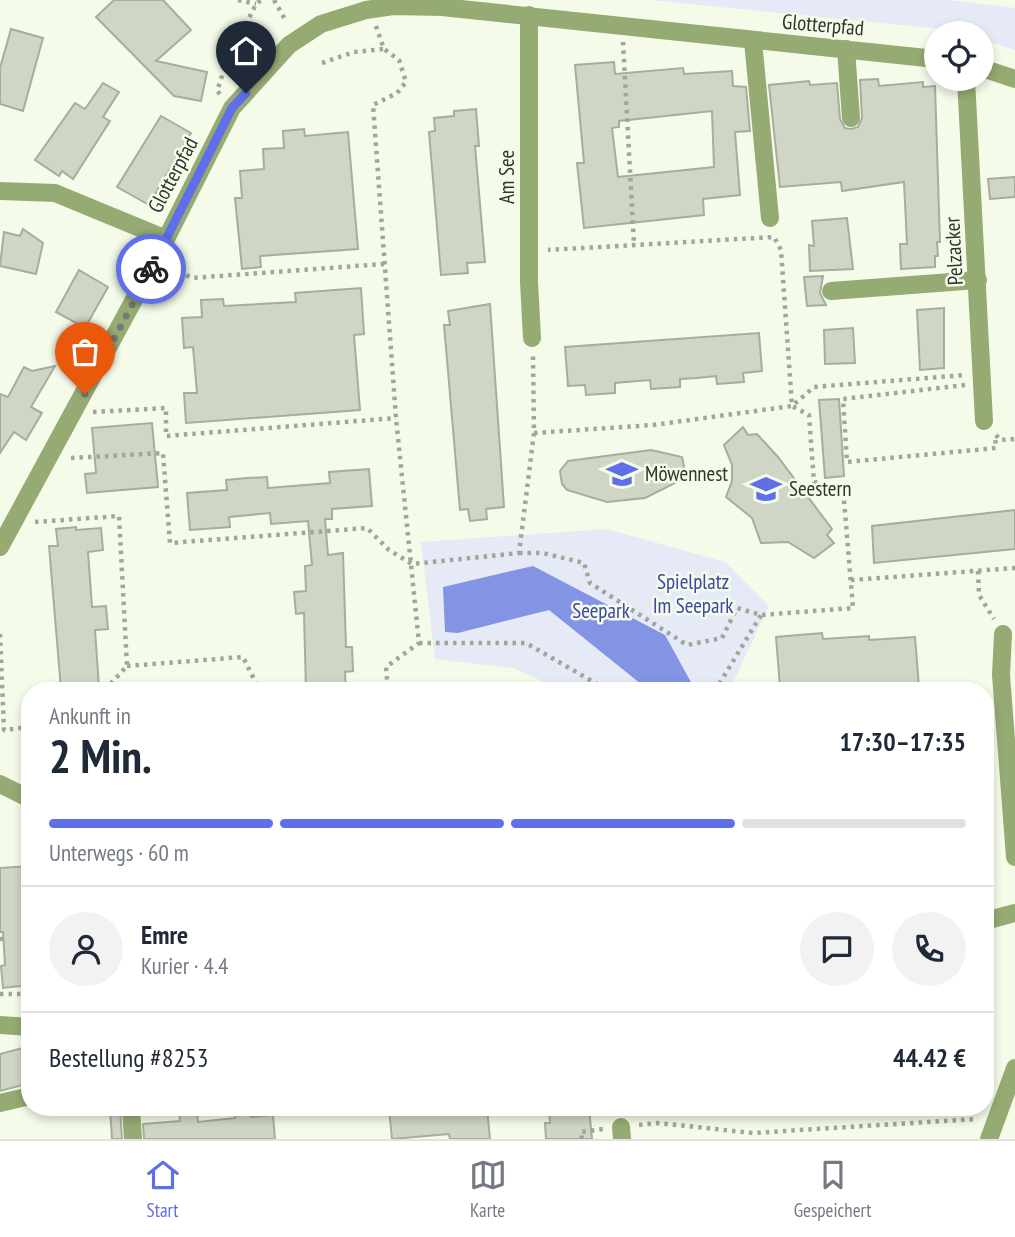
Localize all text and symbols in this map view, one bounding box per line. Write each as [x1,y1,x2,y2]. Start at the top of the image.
street label: Glotterpfad [781,7,865,42]
pin [216,21,276,93]
map controls [924,21,994,91]
button: locate [924,21,994,91]
icon: home [227,32,265,70]
street label: Glotterpfad [141,132,204,217]
street label: Am See [493,150,520,204]
street label: Pelzacker [938,216,969,286]
courier [116,234,186,304]
icon: bike [132,250,170,288]
pin [55,322,115,394]
icon: bag [66,333,104,371]
school or university icon: Möwennest [605,457,639,491]
place label: Möwennest [645,460,728,487]
school or university icon: Seestern [749,472,783,506]
place label: Seestern [789,475,852,502]
park label: Spielplatz Im Seepark [653,568,733,619]
park label: Seepark [572,597,630,624]
text: Ankunft in [49,701,131,730]
text: 17:30–17:35 [839,725,966,758]
text: 2 Min. [49,726,152,786]
text: Unterwegs · 60 m [49,838,189,867]
button: person [49,912,123,986]
button: chat [800,912,874,986]
button: phone [892,912,966,986]
text: Emre [141,918,188,951]
text: Kurier · 4.4 [141,951,228,980]
text: Bestellung #8253 [49,1041,209,1074]
text: 44.42 € [893,1041,966,1074]
tab: Start [144,1156,182,1222]
tab: Karte [469,1156,507,1222]
tab: Gespeichert [794,1156,871,1222]

